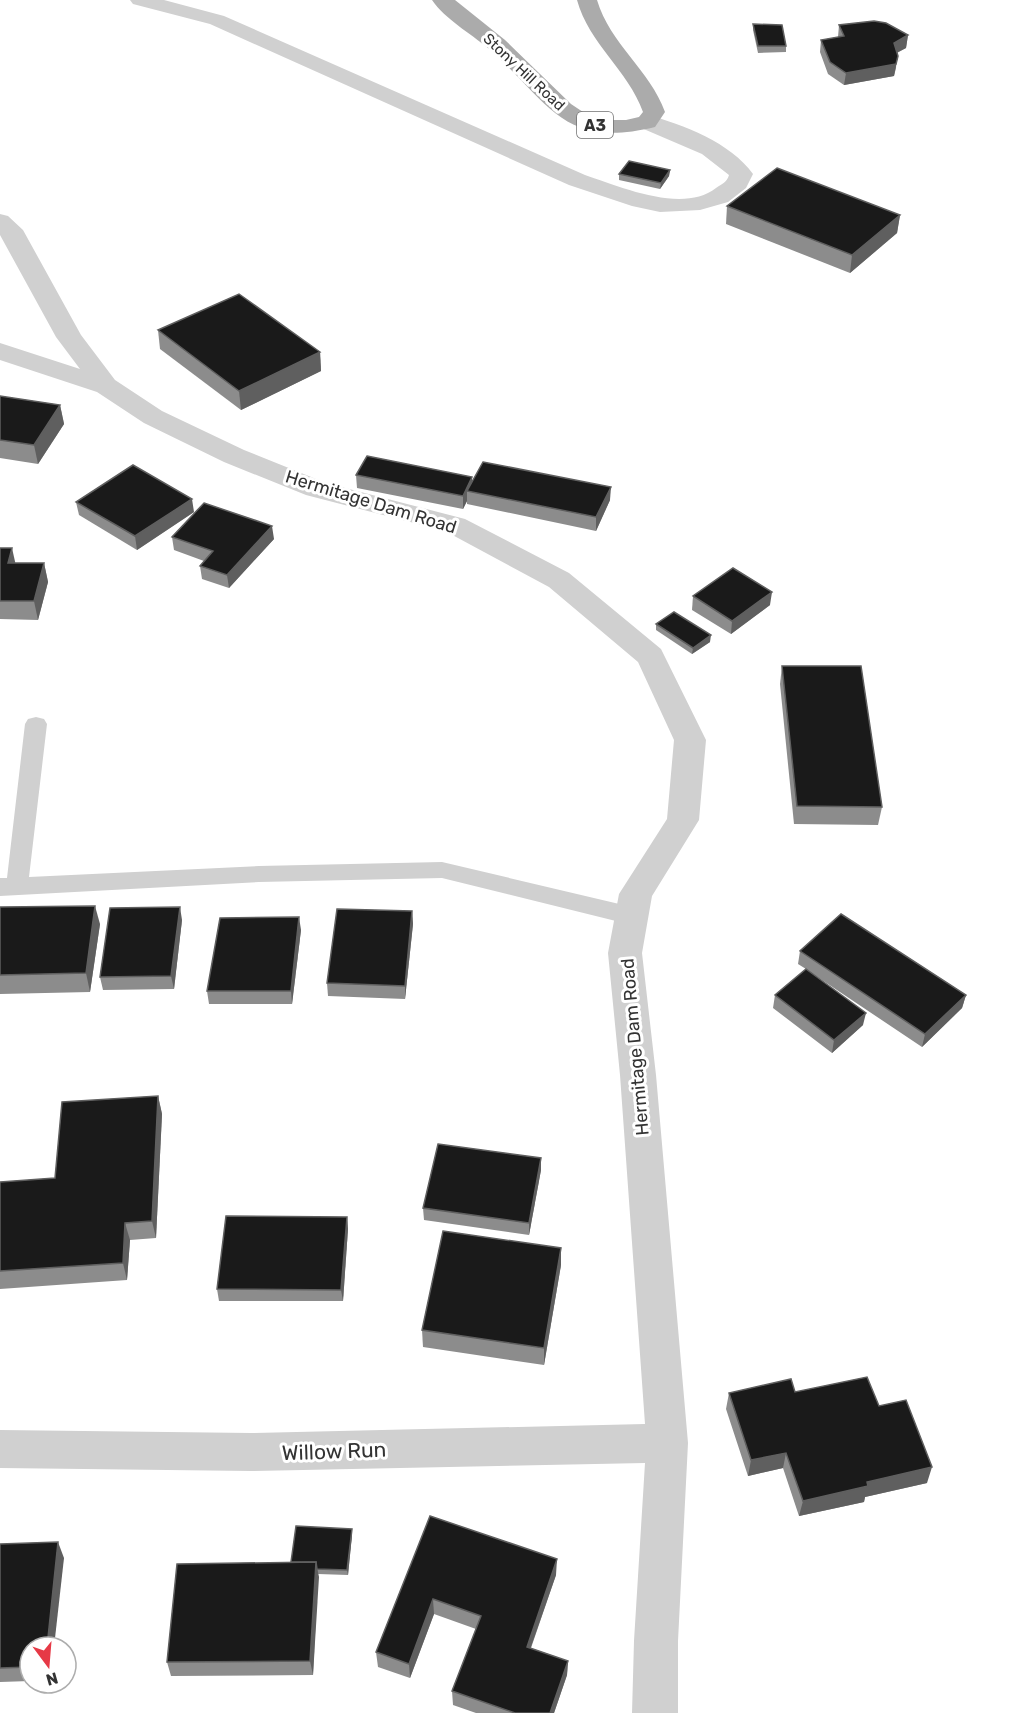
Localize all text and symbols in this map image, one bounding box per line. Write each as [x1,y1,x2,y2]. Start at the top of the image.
street label: Stony Hill Road [479,30,569,114]
road number: A3 [577,112,613,138]
street label: Hermitage Dam Road [283,465,459,539]
street label: Hermitage Dam Road [616,958,654,1136]
street label: Willow Run [281,1437,387,1465]
north arrow [18,1635,78,1695]
text: N [44,1668,60,1690]

